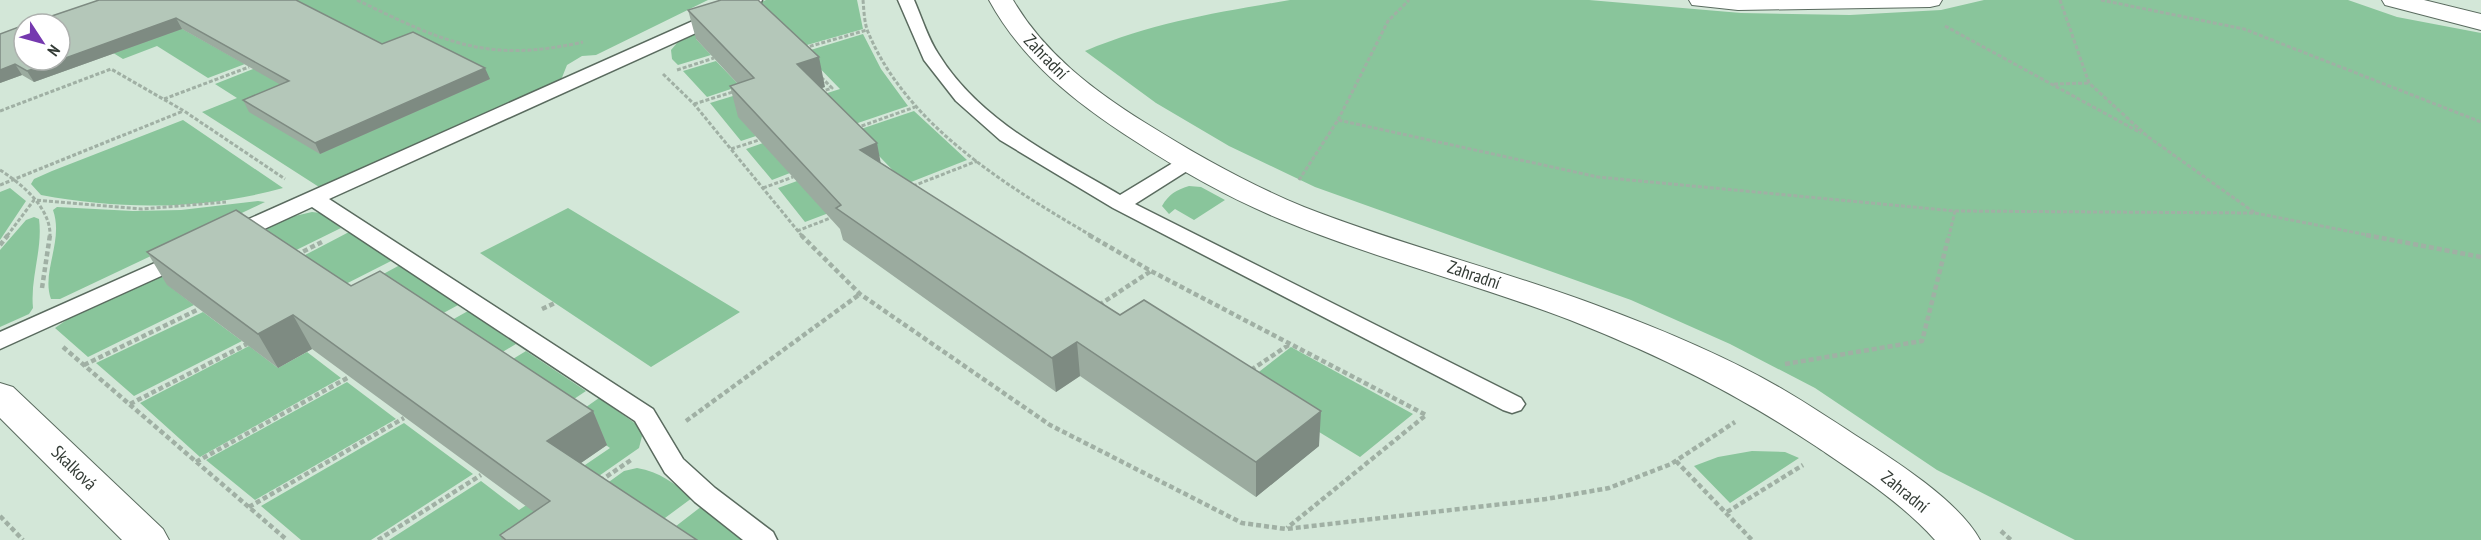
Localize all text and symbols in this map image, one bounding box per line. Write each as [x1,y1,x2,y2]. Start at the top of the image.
north arrow [12,12,72,72]
street label: Zahradní [1019,29,1074,84]
text: N [44,41,65,60]
street label: Zahradní [1445,255,1504,294]
street label: Skalková [47,440,102,495]
street label: Zahradní [1877,466,1934,518]

